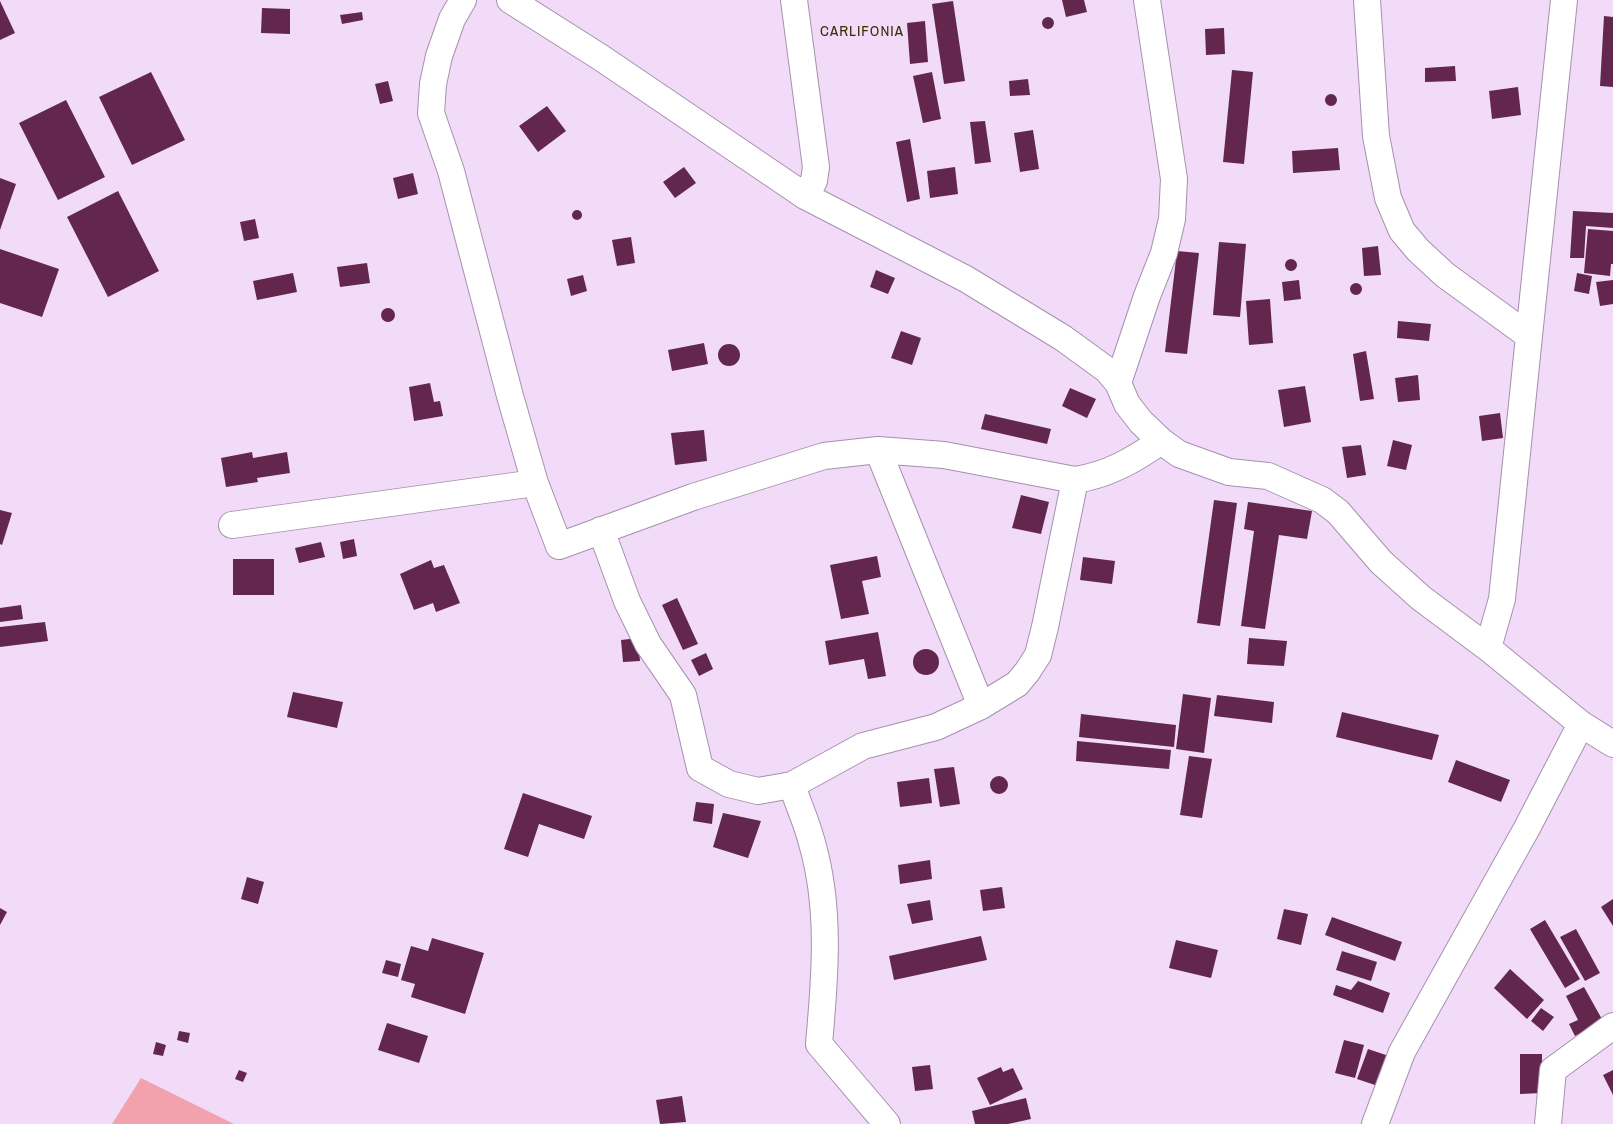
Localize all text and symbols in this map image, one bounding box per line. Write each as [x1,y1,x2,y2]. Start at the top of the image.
district label: CARLIFONIA [819,23,905,41]

